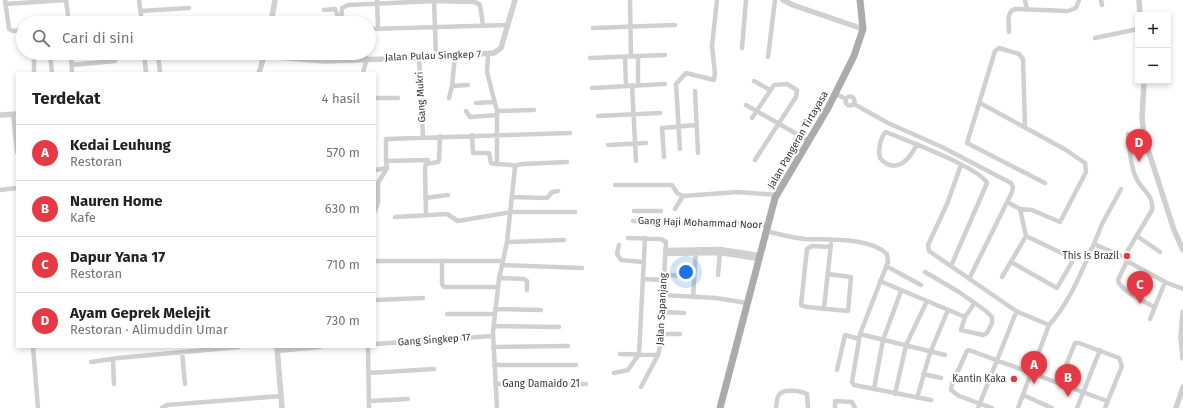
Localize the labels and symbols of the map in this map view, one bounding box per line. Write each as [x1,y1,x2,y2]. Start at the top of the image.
street label: Jalan Pulau Singkep 7 [385,48,482,64]
street label: Gang Mukri [414,71,428,123]
street label: Jalan Pangeran Tirtayasa [765,89,831,191]
pin: D [1126,129,1152,162]
street label: Gang Haji Mohammad Noor [638,215,762,231]
place label: This is Brazil [1063,250,1119,262]
marker: This is Brazil [1122,251,1132,261]
your location [676,262,696,282]
pin: C [1127,271,1153,304]
street label: Jalan Sapanjang [654,272,670,346]
street label: Gang Singkep 17 [397,331,471,349]
pin: A [1021,351,1047,384]
pin: B [1055,364,1081,397]
place label: Kantin Kaka [952,373,1006,385]
marker: Kantin Kaka [1009,374,1019,384]
street label: Gang Damaido 21 [502,378,580,390]

